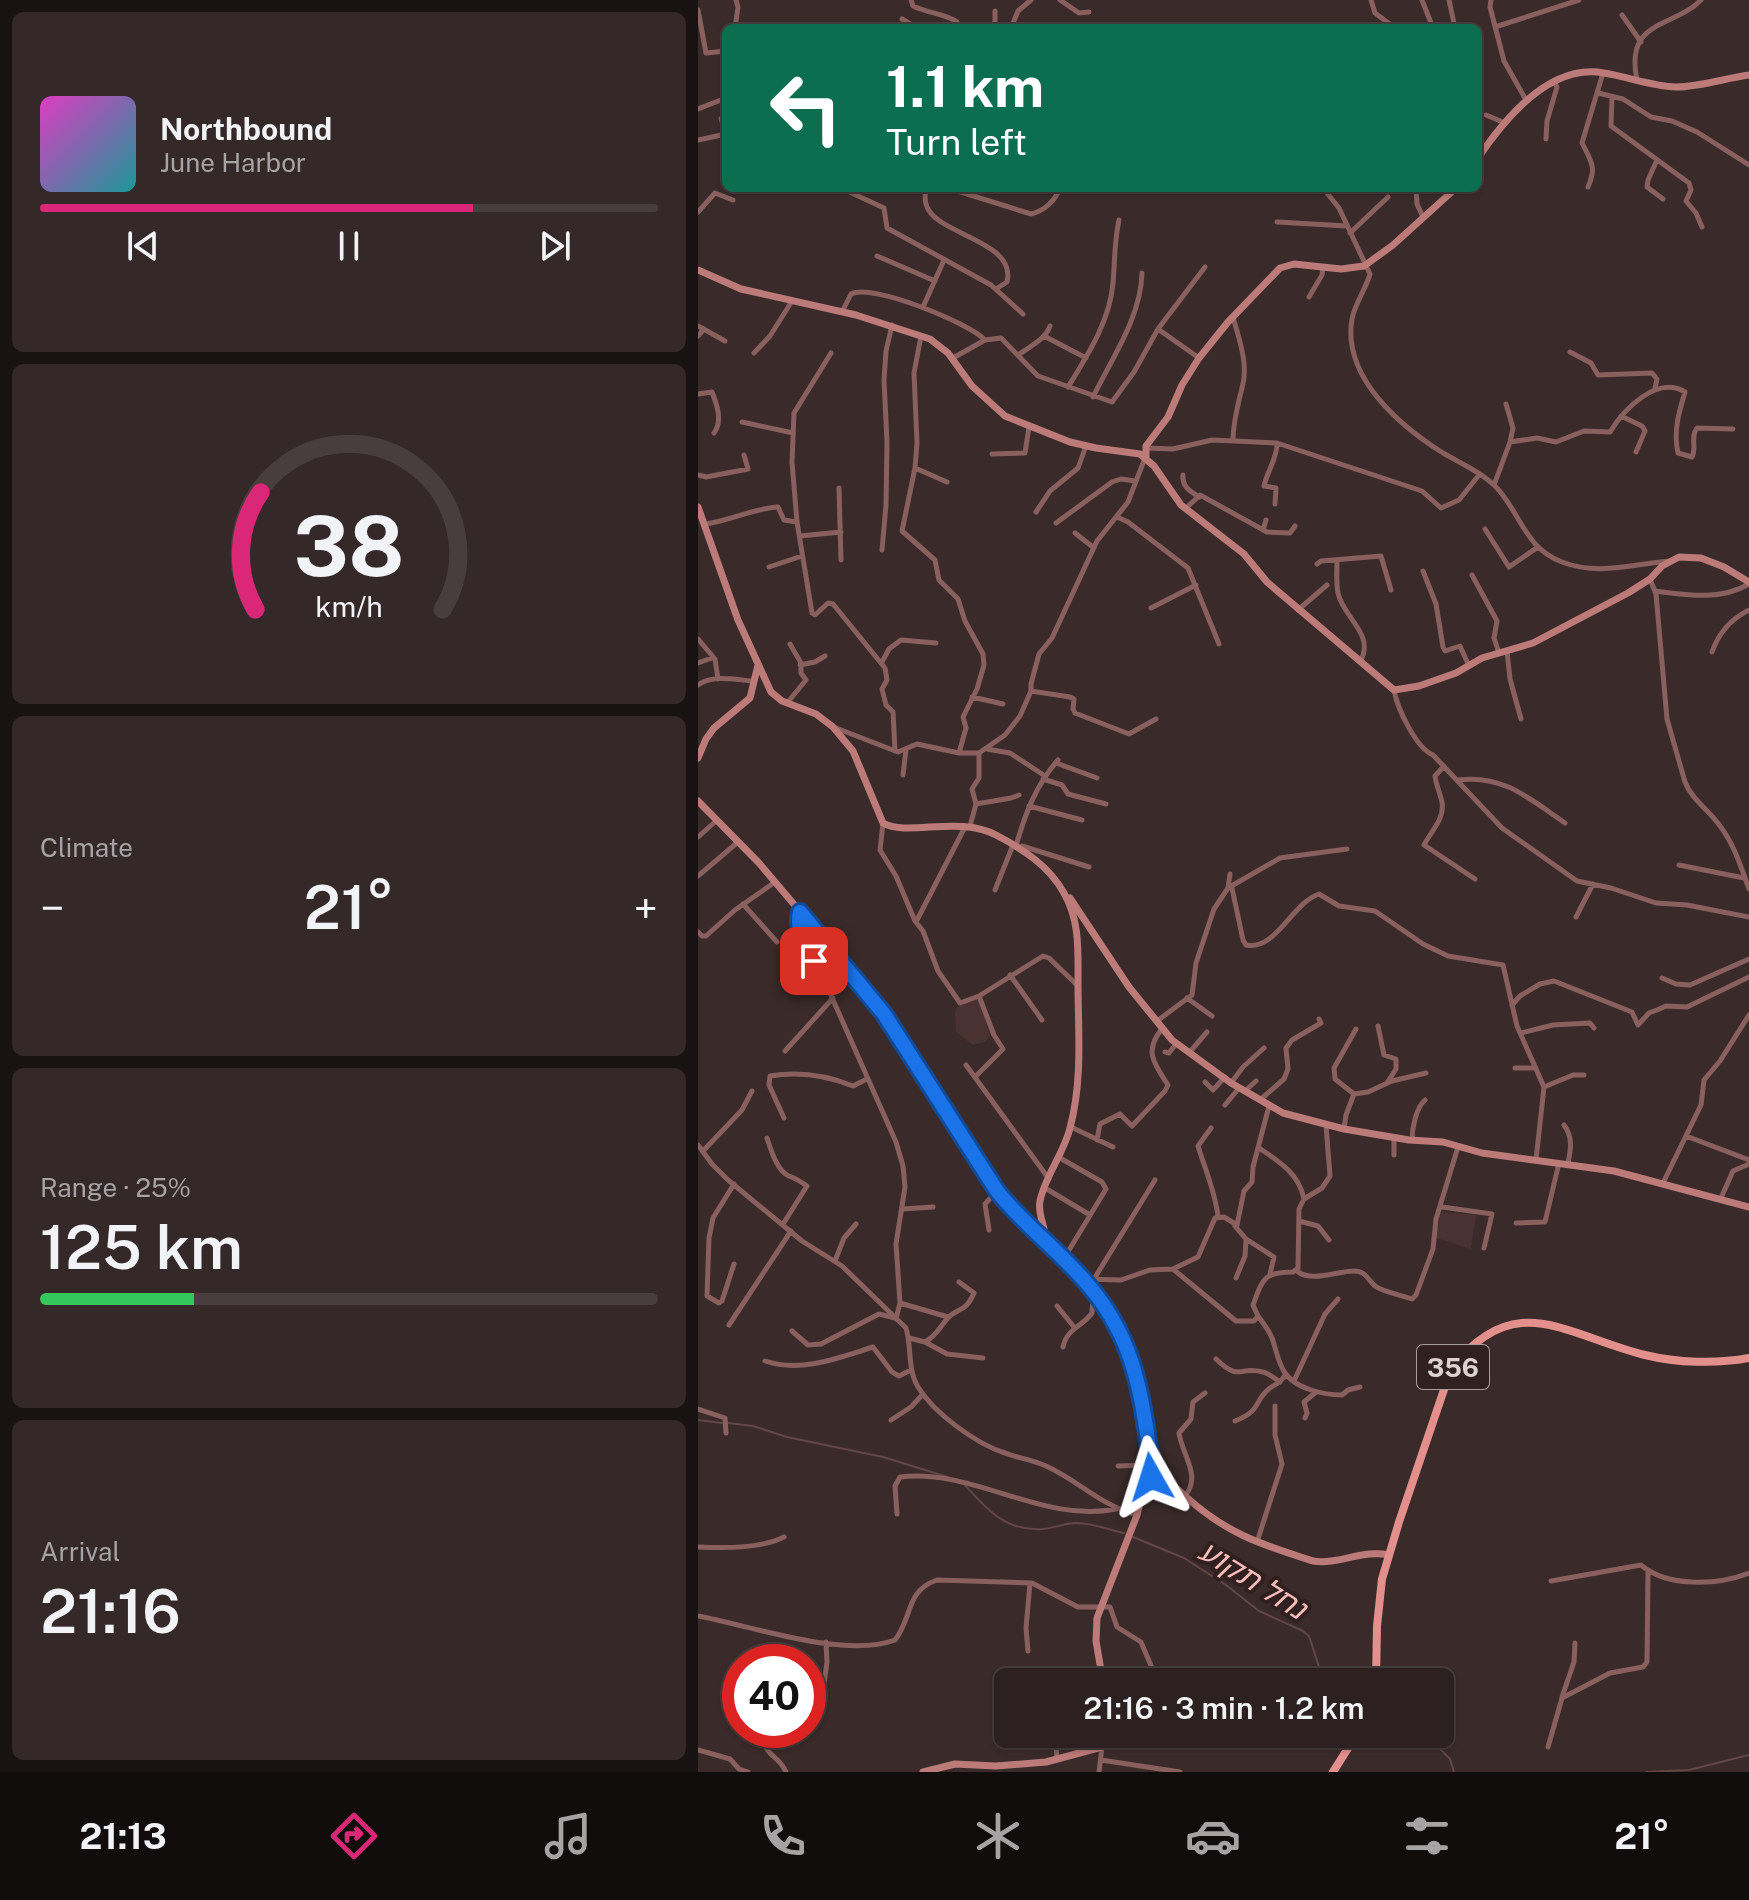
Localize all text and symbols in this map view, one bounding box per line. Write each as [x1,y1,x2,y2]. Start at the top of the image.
text: 1.1 km [886,54,1044,120]
icon: left [754,56,858,160]
text: Northbound [160,111,332,147]
text: Turn left [886,121,1027,163]
text: June Harbor [160,147,306,178]
icon: previous [121,224,165,268]
icon: pause [327,224,371,268]
icon: next [533,224,577,268]
text: 38 [294,497,404,595]
text: km/h [315,590,383,623]
text: Climate [40,832,133,863]
text: 21° [304,872,394,943]
text: − [40,882,64,934]
text: + [634,882,658,934]
pin [780,927,848,995]
icon: arrive [792,939,836,983]
text: Range · 25% [40,1172,191,1203]
text: 125 km [40,1212,243,1283]
road number: 356 [1417,1345,1489,1389]
position arrow [1109,1435,1193,1519]
water label: נחל תקוע [1192,1532,1316,1628]
text: Arrival [40,1536,120,1567]
text: 21:16 [40,1576,181,1647]
speed limit sign: 40 [722,1644,826,1748]
text: 21:16 · 3 min · 1.2 km [1083,1690,1365,1726]
icon: directions [326,1808,382,1864]
icon: music [540,1808,596,1864]
icon: phone [755,1808,811,1864]
icon: climate [970,1808,1026,1864]
icon: car [1185,1808,1241,1864]
icon: filters [1399,1808,1455,1864]
text: 21:13 [79,1815,167,1857]
text: 21° [1614,1815,1670,1857]

